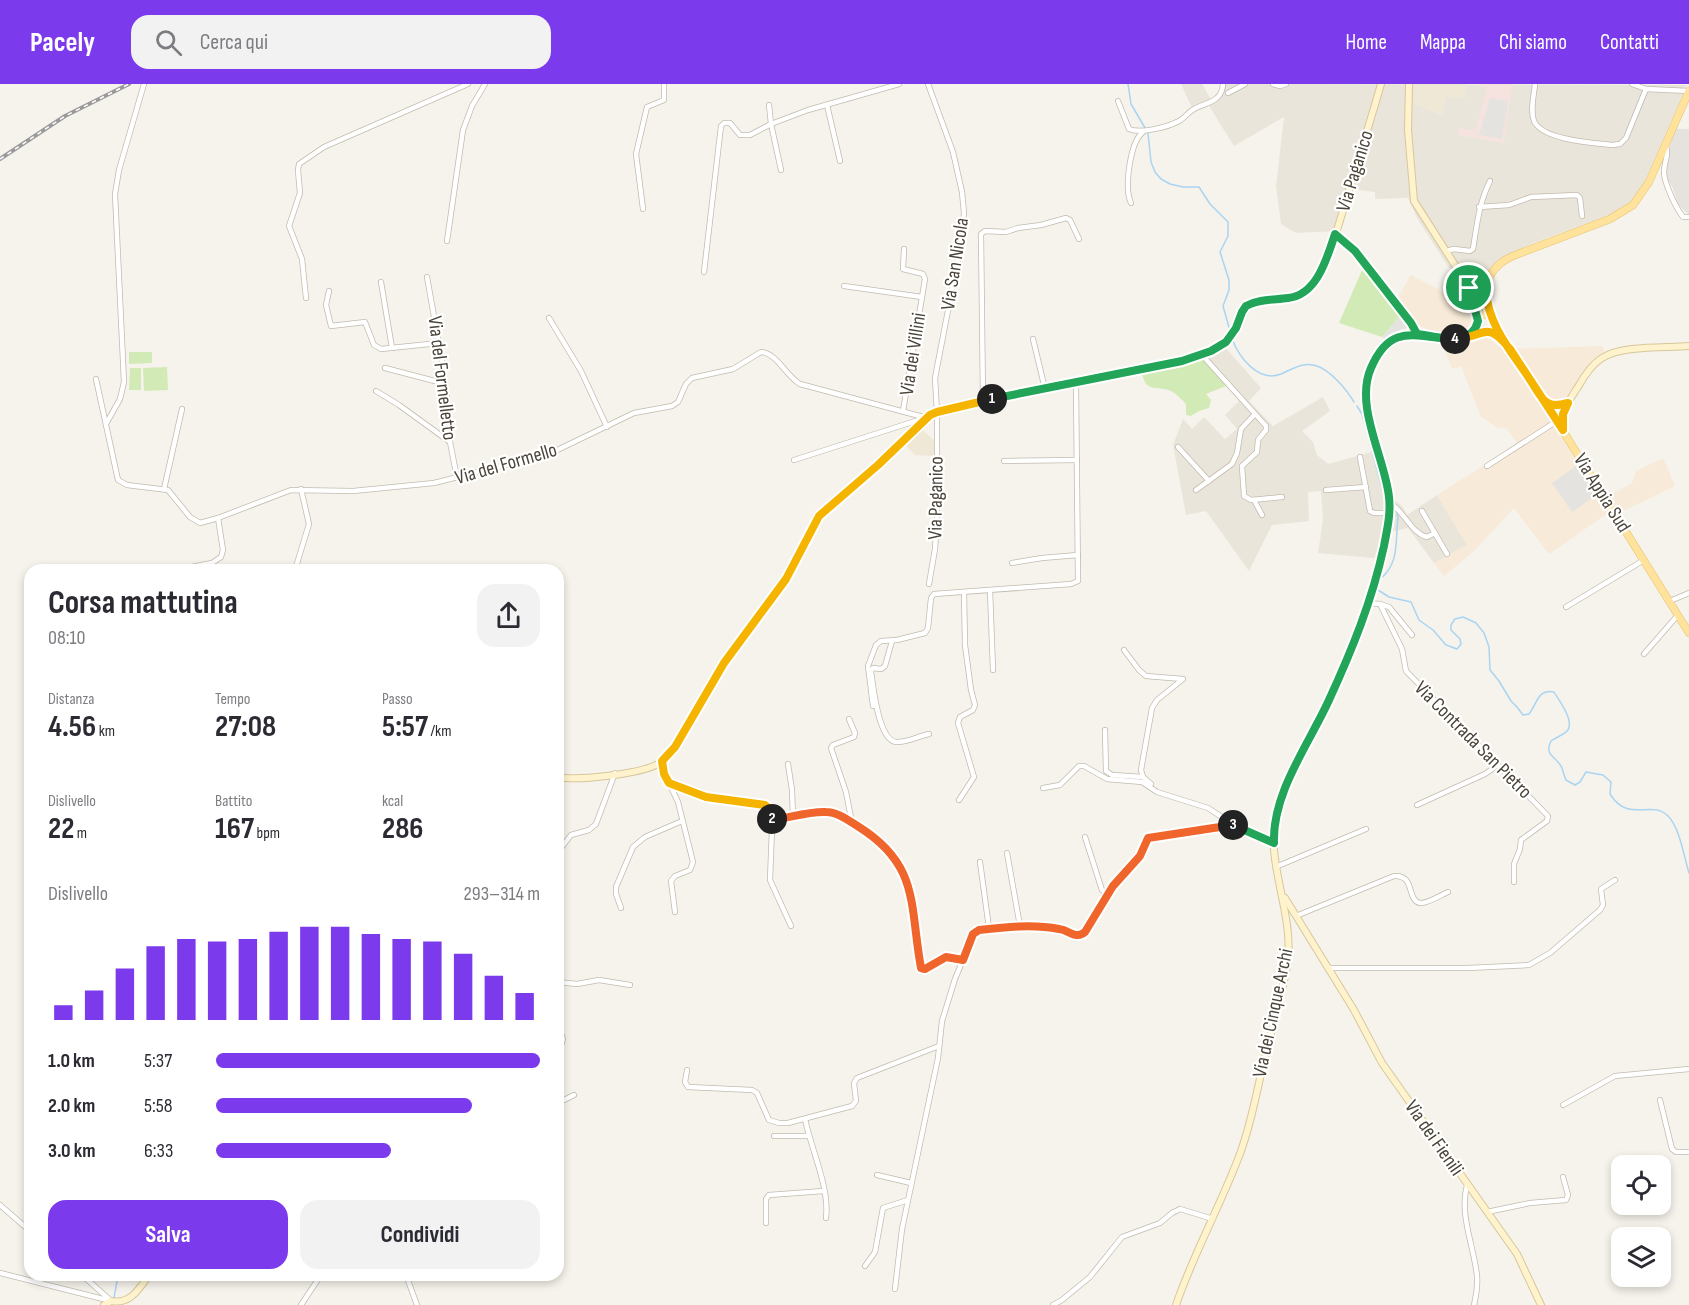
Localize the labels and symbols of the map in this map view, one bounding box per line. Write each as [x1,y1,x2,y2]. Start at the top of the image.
street label: Via Paganico [1331,128,1379,214]
street label: Via San Nicola [936,216,974,312]
pin [1443,262,1494,313]
street label: Via dei Villini [895,311,931,397]
street label: Via del Formelletto [422,315,462,441]
pin: 4 [1440,324,1470,354]
pin: 1 [977,384,1007,414]
street label: Via del Formello [452,438,560,490]
street label: Via Appia Sud [1568,449,1636,537]
street label: Via Paganico [923,456,949,540]
street label: Via Contrada San Pietro [1409,676,1537,804]
pin: 2 [757,804,787,834]
pin: 3 [1218,810,1248,840]
street label: Via dei Cinque Archi [1248,946,1298,1080]
street label: Via dei Fienili [1399,1096,1469,1180]

